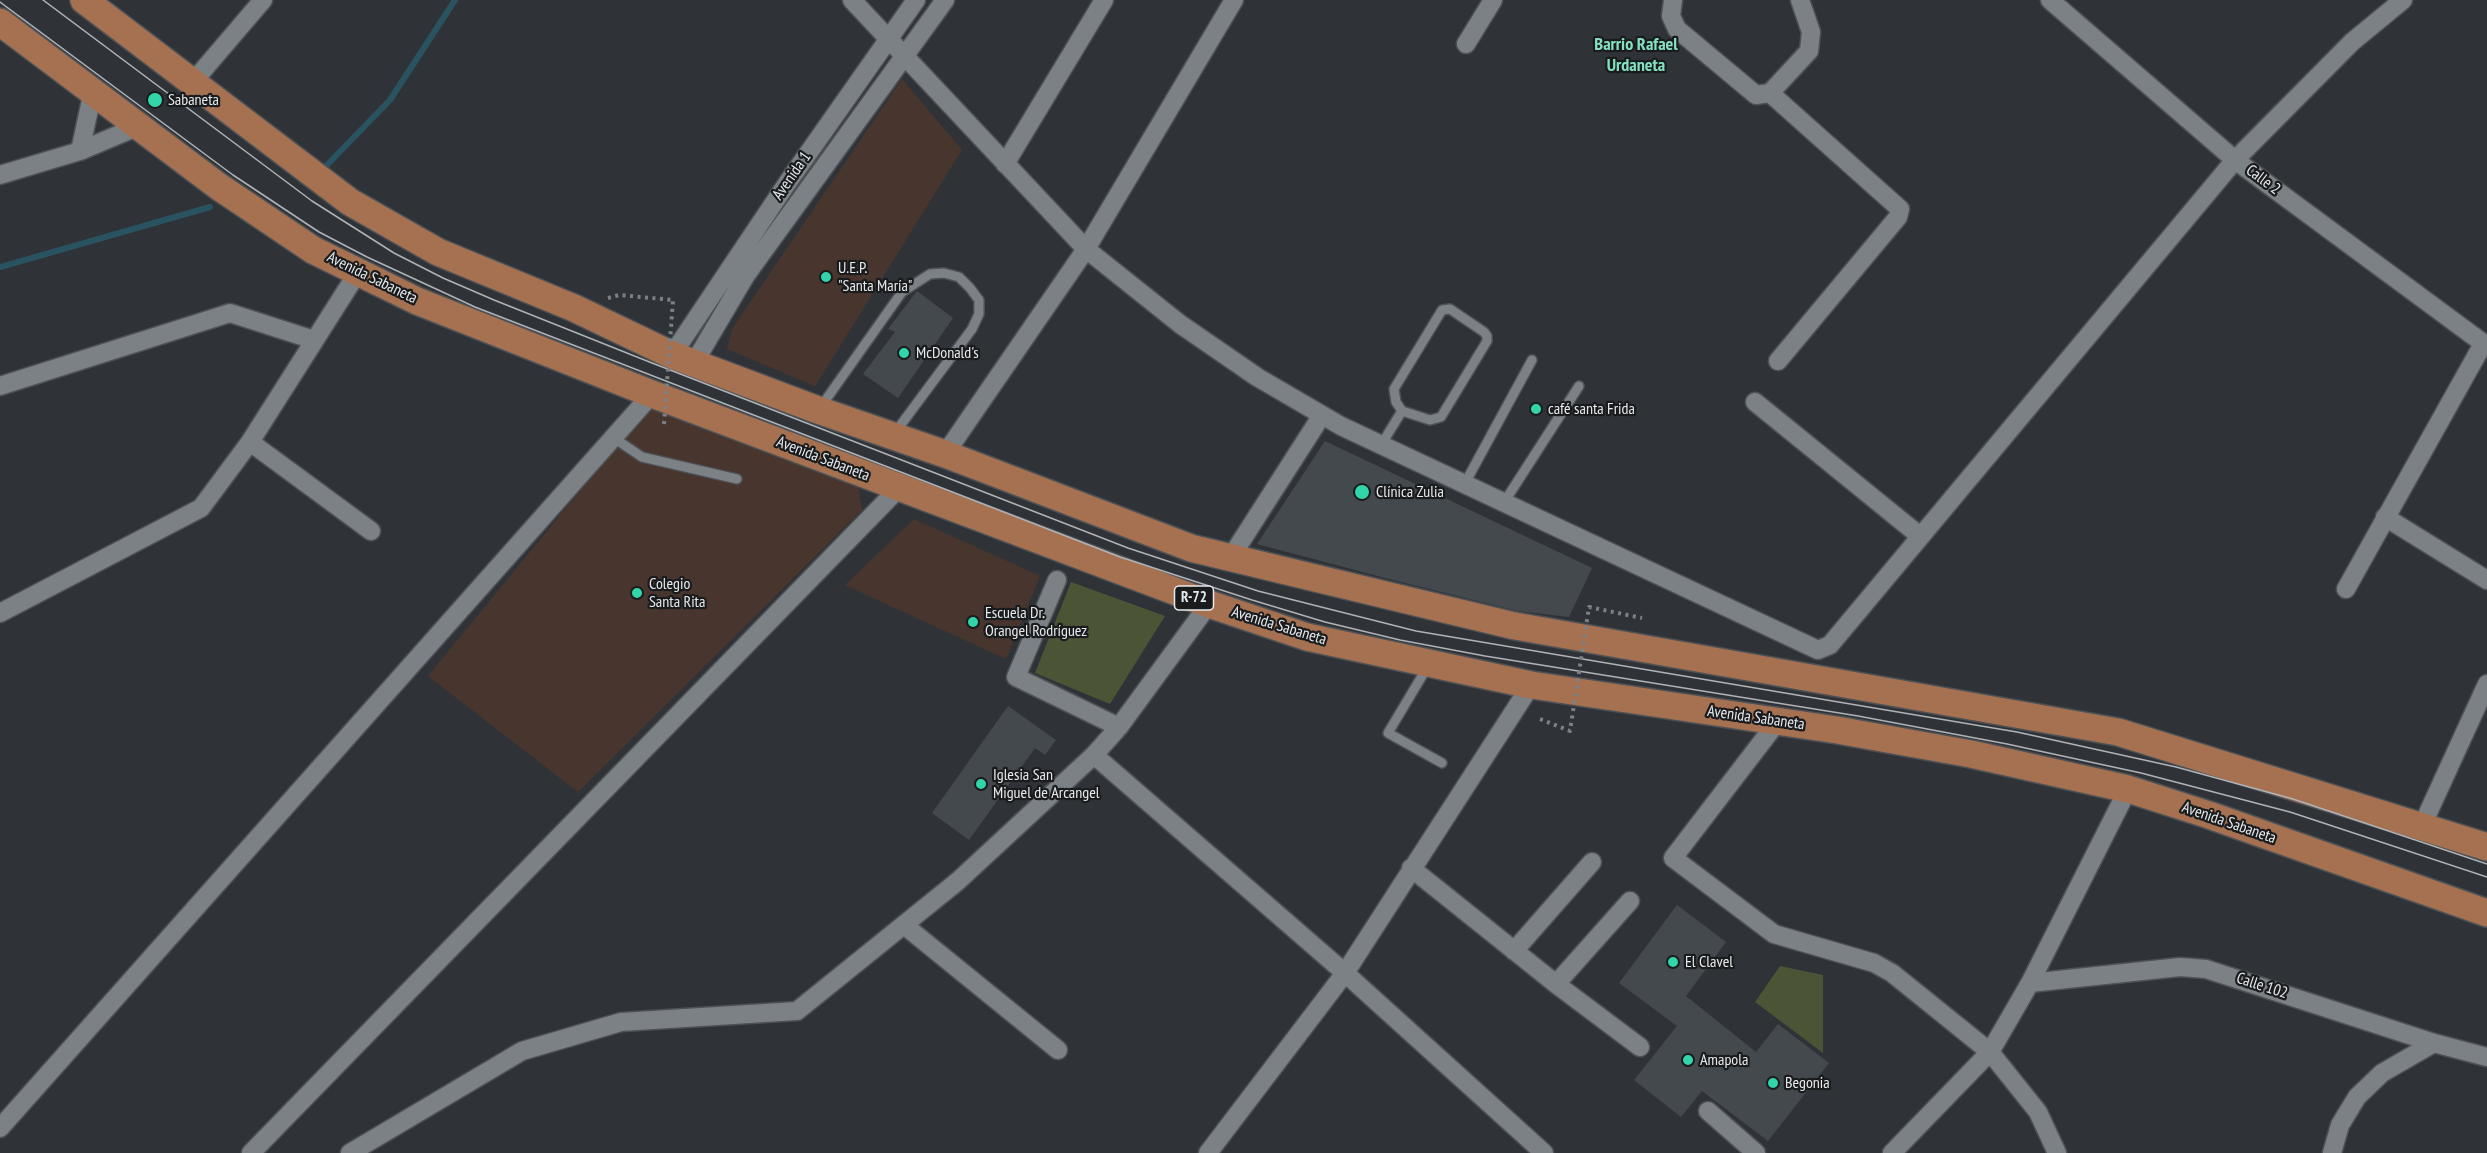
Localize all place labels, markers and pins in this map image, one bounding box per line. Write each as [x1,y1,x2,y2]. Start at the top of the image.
place label: Sabaneta [168,90,219,110]
marker: Sabaneta [146,91,164,109]
place label: U.E.P. "Santa María" [838,258,912,296]
marker: U.E.P. "Santa María" [819,270,833,284]
place label: McDonald's [916,343,979,363]
marker: McDonald's [897,346,911,360]
place label: café santa Frida [1548,399,1635,419]
marker: café santa Frida [1529,402,1543,416]
place label: Clínica Zulia [1376,482,1444,502]
marker: Clínica Zulia [1353,483,1371,501]
place label: Colegio Santa Rita [649,574,705,612]
marker: Colegio Santa Rita [630,586,644,600]
place label: Escuela Dr. Orangel Rodríguez [985,603,1087,641]
marker: Escuela Dr. Orangel Rodríguez [966,615,980,629]
place label: Iglesia San Miguel de Arcangel [993,765,1099,803]
marker: Iglesia San Miguel de Arcangel [974,777,988,791]
place label: El Clavel [1685,952,1733,972]
marker: El Clavel [1666,955,1680,969]
place label: Amapola [1700,1050,1748,1070]
marker: Amapola [1681,1053,1695,1067]
place label: Begonia [1785,1073,1830,1093]
marker: Begonia [1766,1076,1780,1090]

